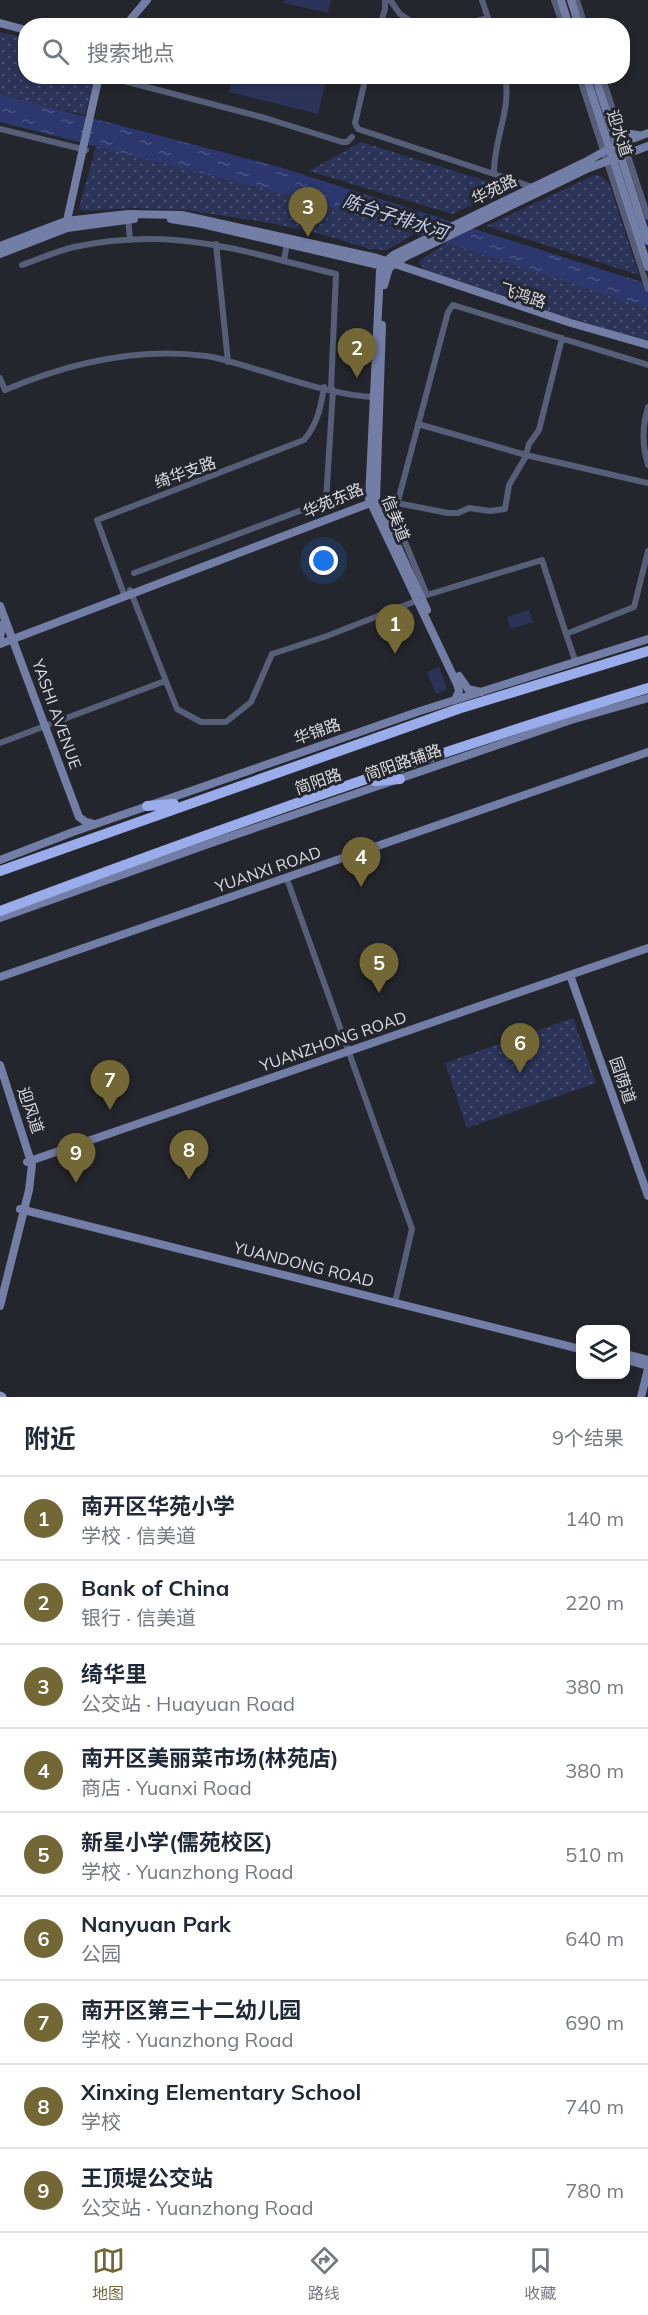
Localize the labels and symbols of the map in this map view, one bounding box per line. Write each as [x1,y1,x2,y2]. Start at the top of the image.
street label: 迎水道 [603,107,637,159]
street label: 华苑路 [468,169,520,209]
pin: 3 [288,188,328,237]
water label: 陈台子排水河 [340,189,453,245]
street label: 飞鸿路 [497,278,549,312]
pin: 2 [338,328,376,378]
street label: 绮华支路 [152,452,218,492]
street label: 华苑东路 [300,478,366,522]
street label: 信美道 [378,492,414,544]
your location [309,546,338,575]
pin: 1 [376,604,414,654]
street label: YASHI AVENUE [28,655,86,772]
street label: 华锦路 [291,714,343,748]
street label: 简阳路辅路 [362,740,444,784]
street label: 简阳路 [292,764,344,798]
pin: 4 [342,838,380,887]
street label: YUANXI ROAD [211,842,324,897]
pin: 5 [360,944,398,993]
street label: YUANZHONG ROAD [256,1006,409,1076]
pin: 6 [500,1024,540,1073]
street label: 园荫道 [606,1054,640,1106]
pin: 7 [90,1060,130,1110]
street label: 迎风道 [14,1084,48,1136]
pin: 8 [170,1130,208,1180]
pin: 9 [56,1134,96,1183]
street label: YUANDONG ROAD [231,1237,376,1291]

